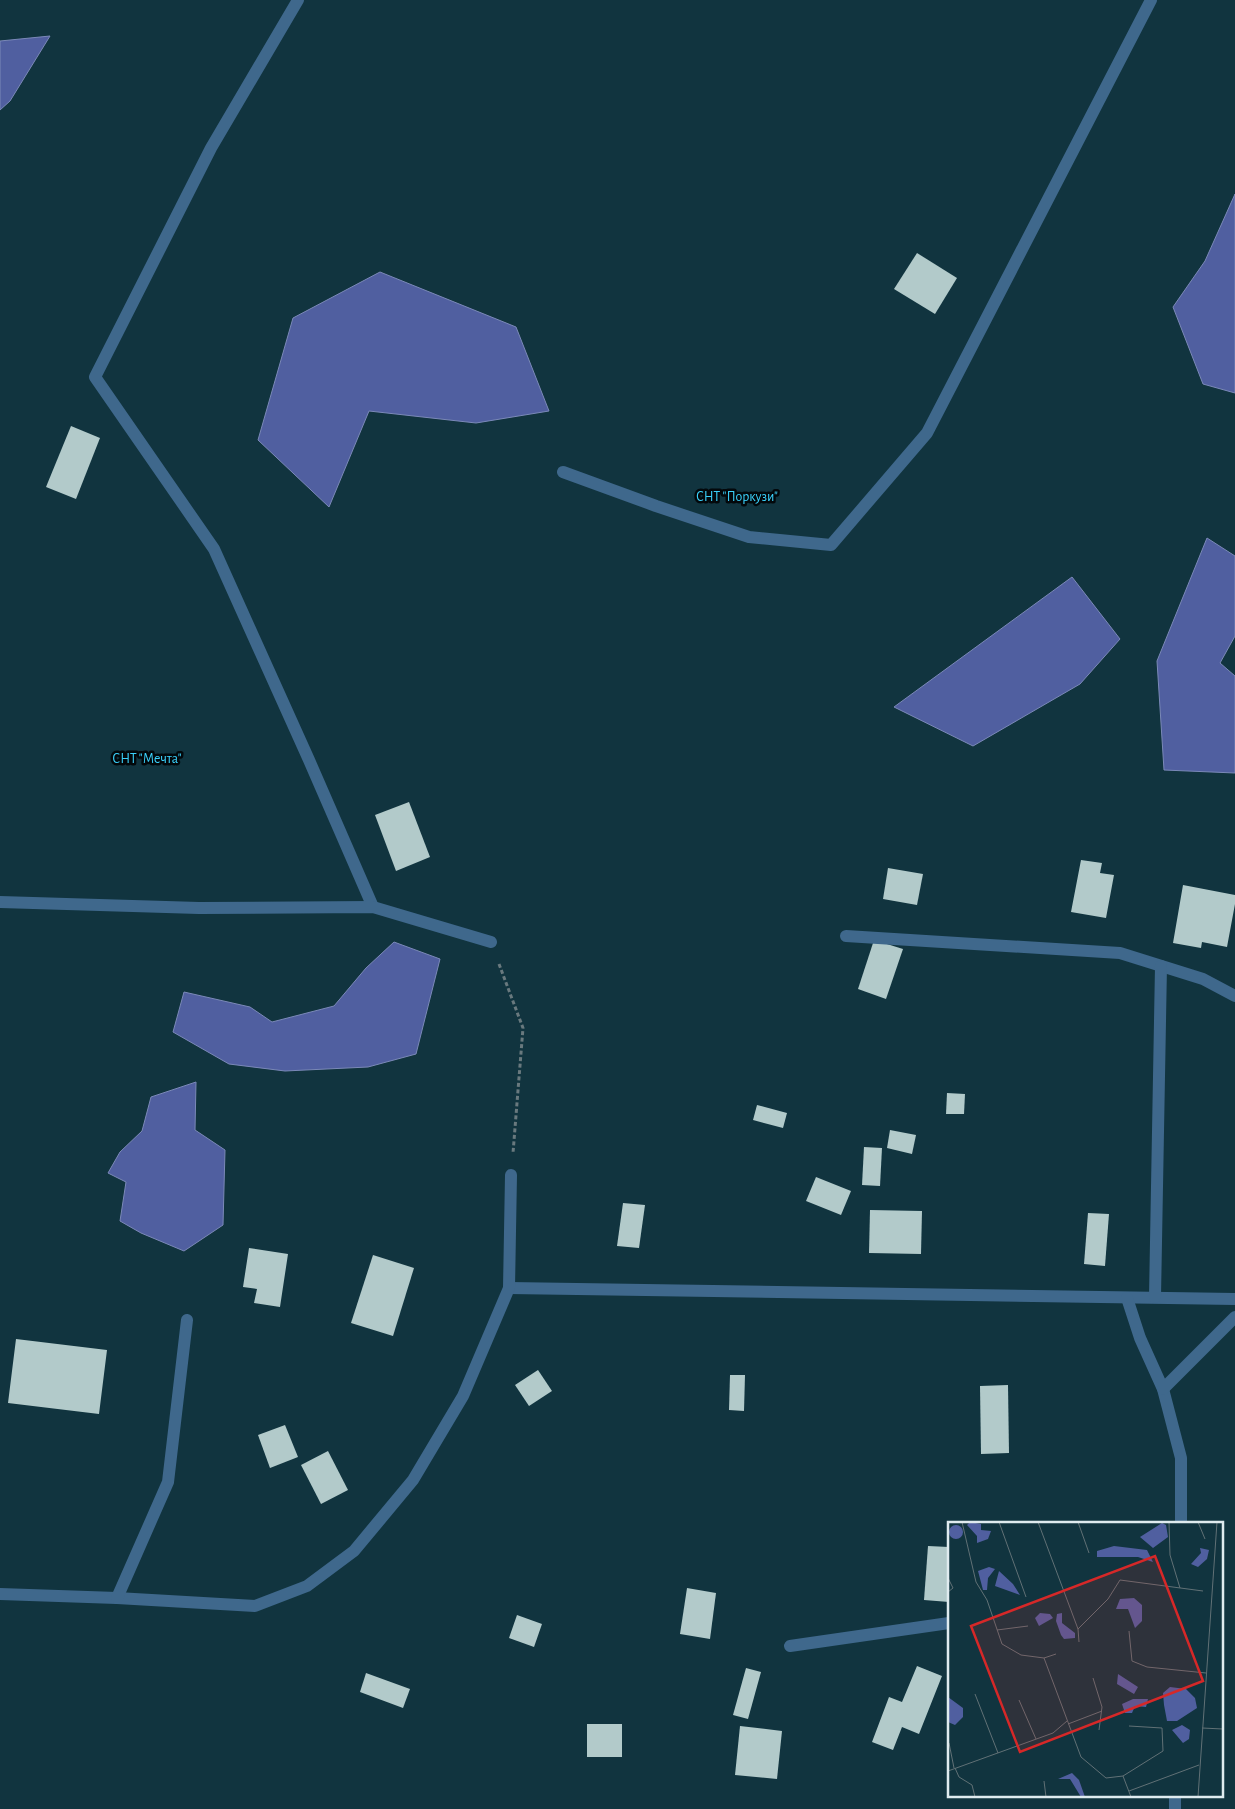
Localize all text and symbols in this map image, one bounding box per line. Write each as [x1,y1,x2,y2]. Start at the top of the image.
park label: СНТ "Поркузи" [696,490,778,504]
park label: СНТ "Мечта" [112,752,182,766]
inset map [948,1522,1222,1796]

